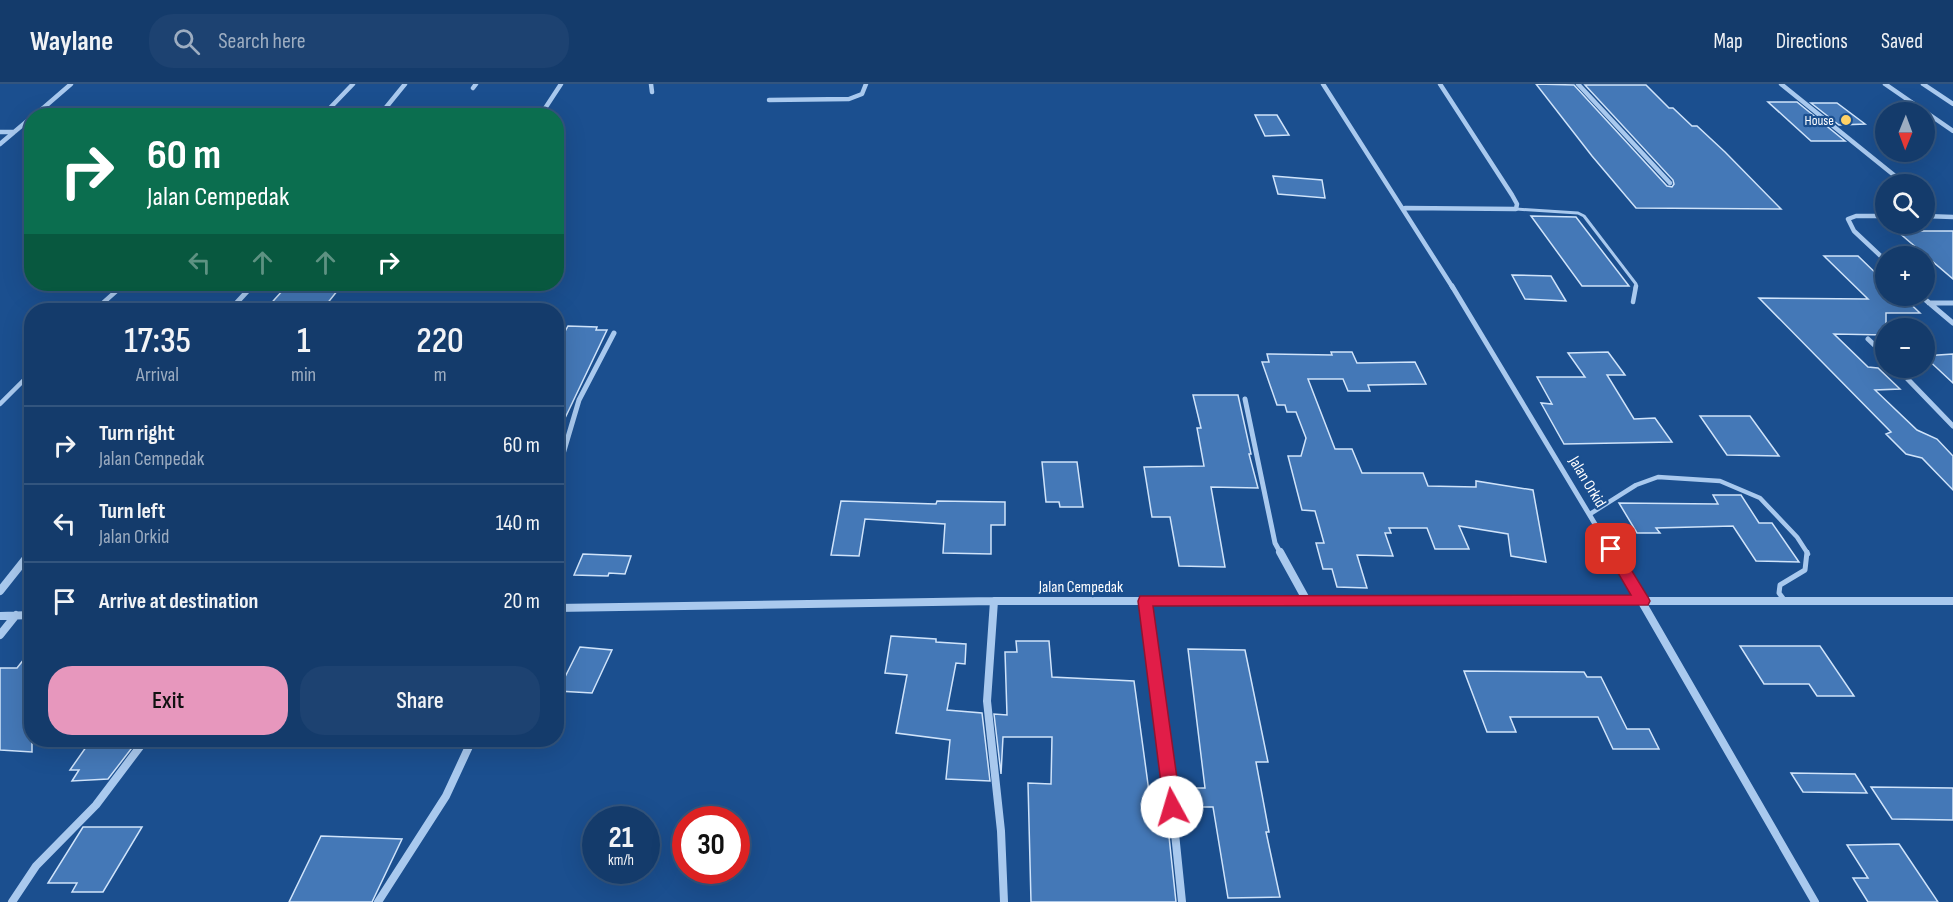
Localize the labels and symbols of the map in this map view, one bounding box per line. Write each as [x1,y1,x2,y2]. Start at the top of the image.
north arrow [1875,102,1935,162]
place label: House [1805,112,1834,129]
marker: House [1839,113,1853,127]
street label: Jalan Orkid [1564,452,1610,511]
pin [1585,523,1636,574]
street label: Jalan Cempedak [1038,578,1123,597]
position arrow [1140,775,1204,839]
speed limit sign: 30 [672,806,750,884]

